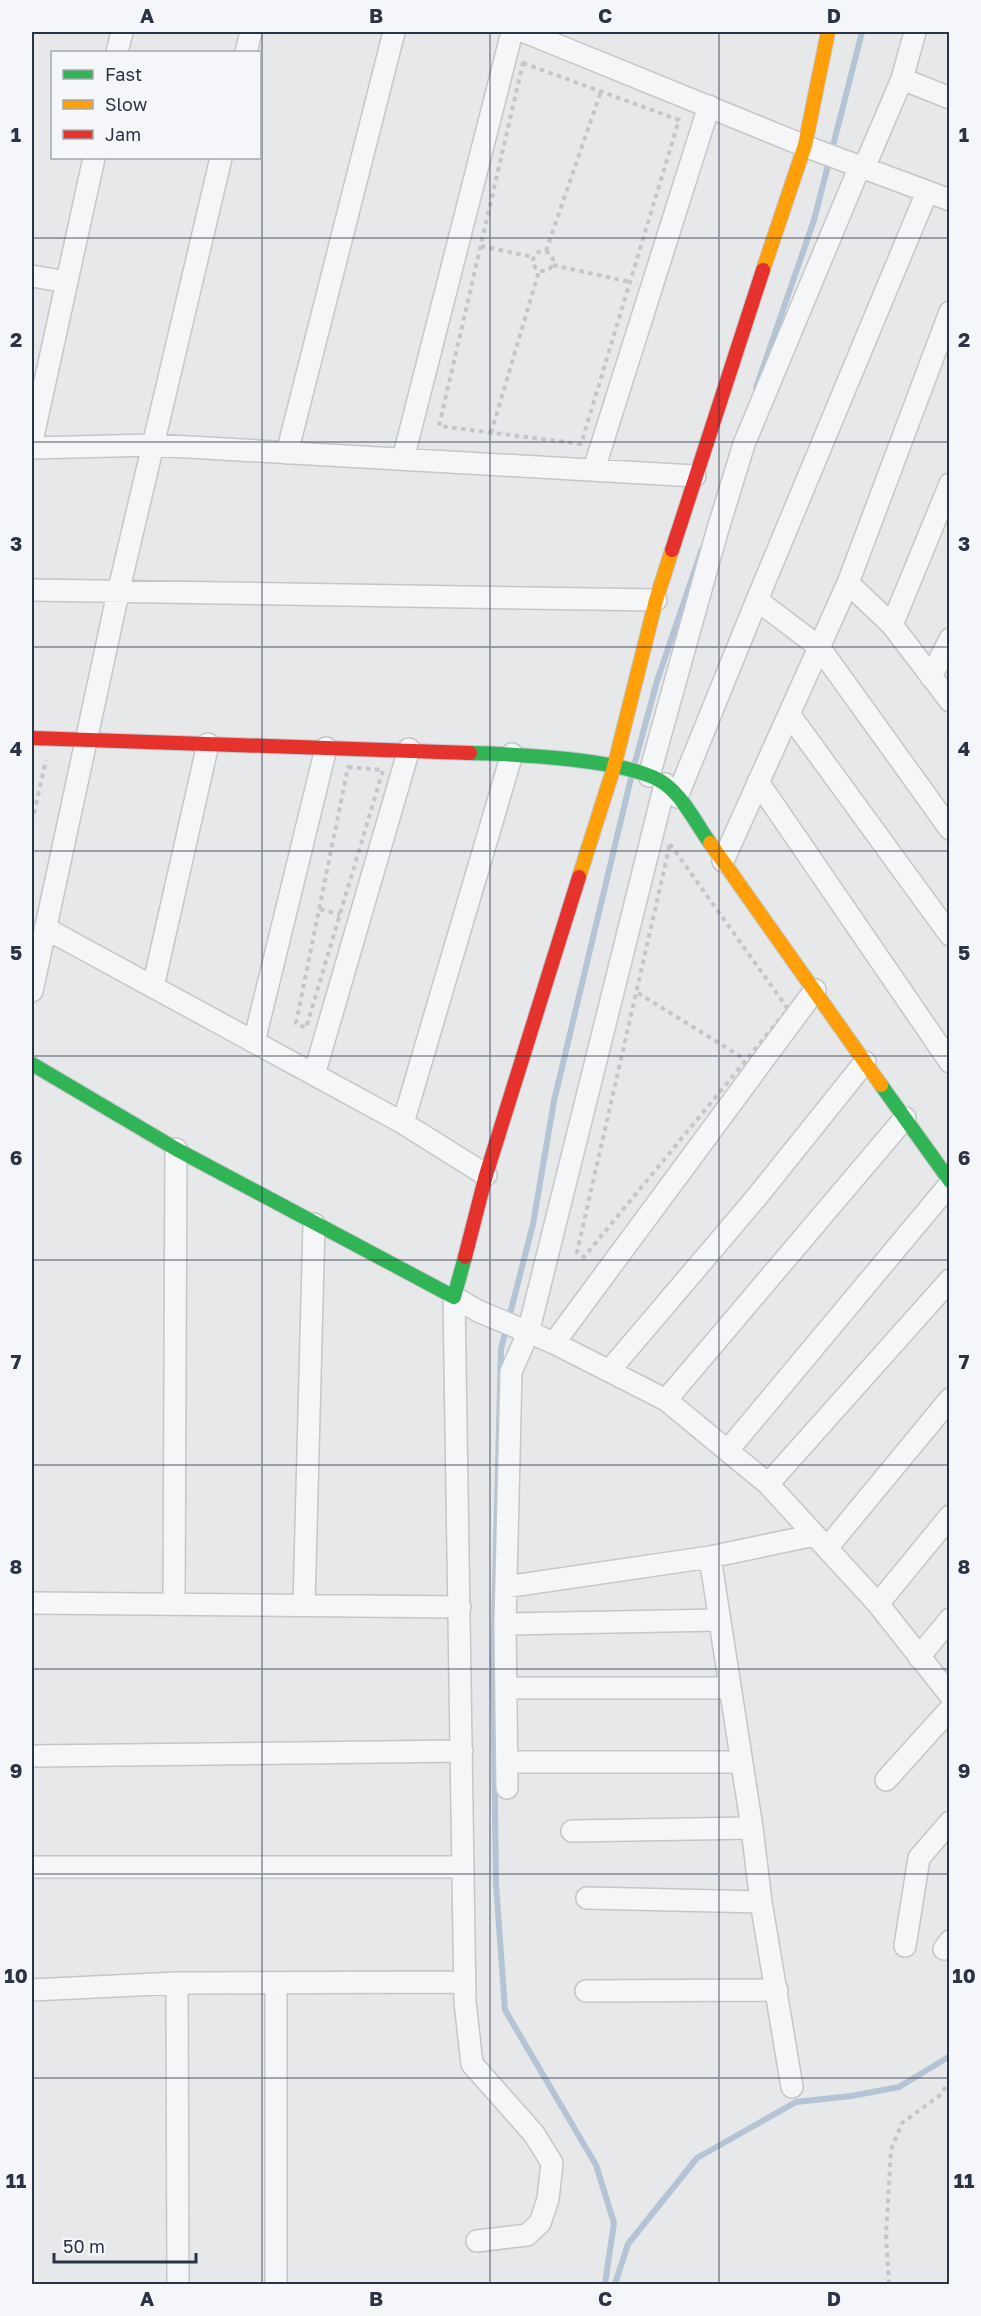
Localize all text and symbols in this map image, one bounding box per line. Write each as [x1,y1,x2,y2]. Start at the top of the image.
text: A [140,3,154,27]
text: B [369,3,383,27]
text: C [598,3,612,27]
text: D [827,3,841,27]
legend [51,51,261,159]
text: Fast [105,63,142,85]
text: Slow [105,93,148,115]
text: 1 [11,122,21,146]
text: 1 [959,122,969,146]
text: Jam [105,123,141,145]
text: 2 [10,327,22,351]
text: 2 [958,327,970,351]
text: 3 [10,531,22,555]
text: 3 [958,531,970,555]
text: 4 [10,736,22,760]
text: 4 [958,736,970,760]
text: 5 [10,940,22,964]
text: 5 [958,940,970,964]
text: 6 [10,1145,22,1169]
text: 6 [958,1145,970,1169]
text: 7 [11,1349,22,1373]
text: 7 [959,1349,970,1373]
text: 8 [10,1554,22,1578]
text: 8 [958,1554,970,1578]
text: 9 [10,1758,22,1782]
text: 9 [958,1758,970,1782]
text: 10 [4,1963,28,1987]
text: 10 [952,1963,976,1987]
text: 11 [6,2168,26,2192]
text: 11 [954,2168,974,2192]
scale bar [54,2226,196,2264]
text: 50 m [63,2235,105,2257]
text: A [140,2286,154,2310]
text: B [369,2286,383,2310]
text: C [598,2286,612,2310]
text: D [827,2286,841,2310]

